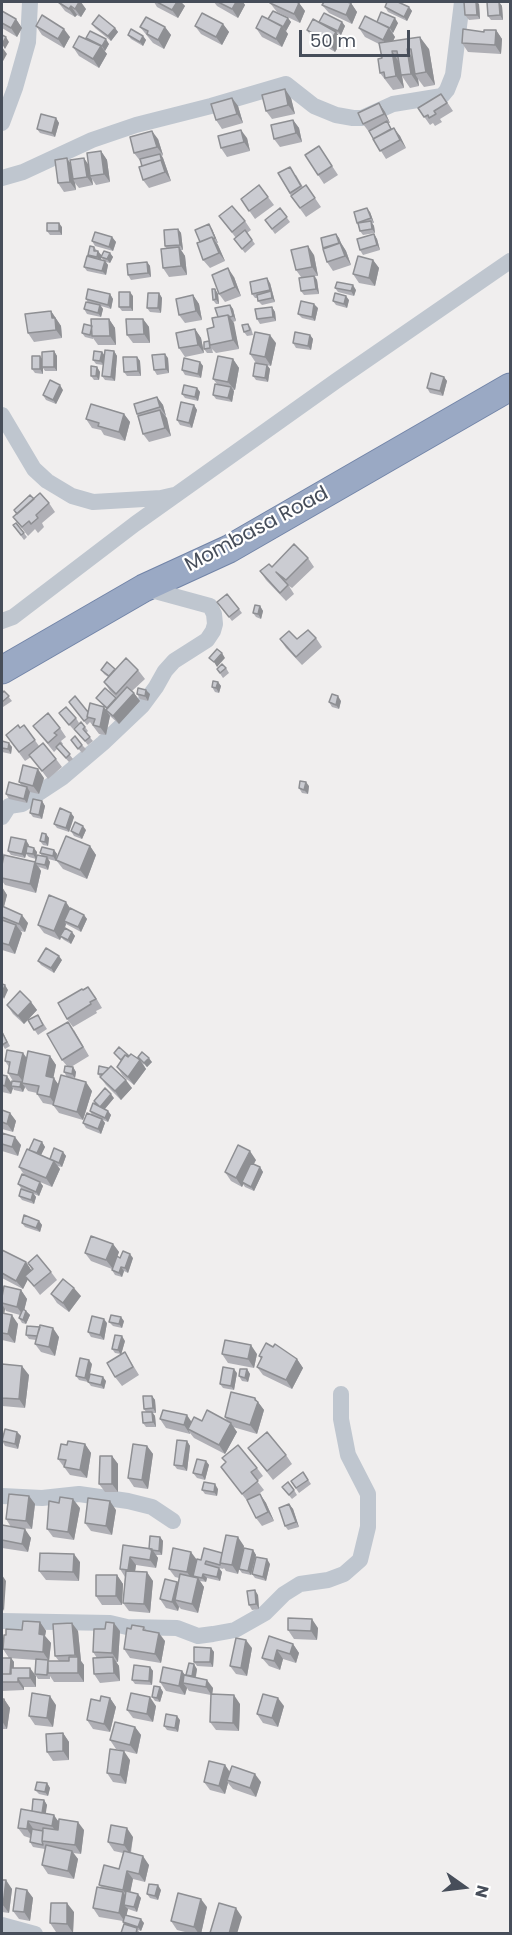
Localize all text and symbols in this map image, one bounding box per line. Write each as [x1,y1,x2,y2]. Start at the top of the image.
scale bar [302,18,413,56]
text: 50 m [310,28,356,53]
street label: Mombasa Road [181,482,333,578]
north arrow [434,1857,494,1917]
text: N [469,1883,495,1900]

